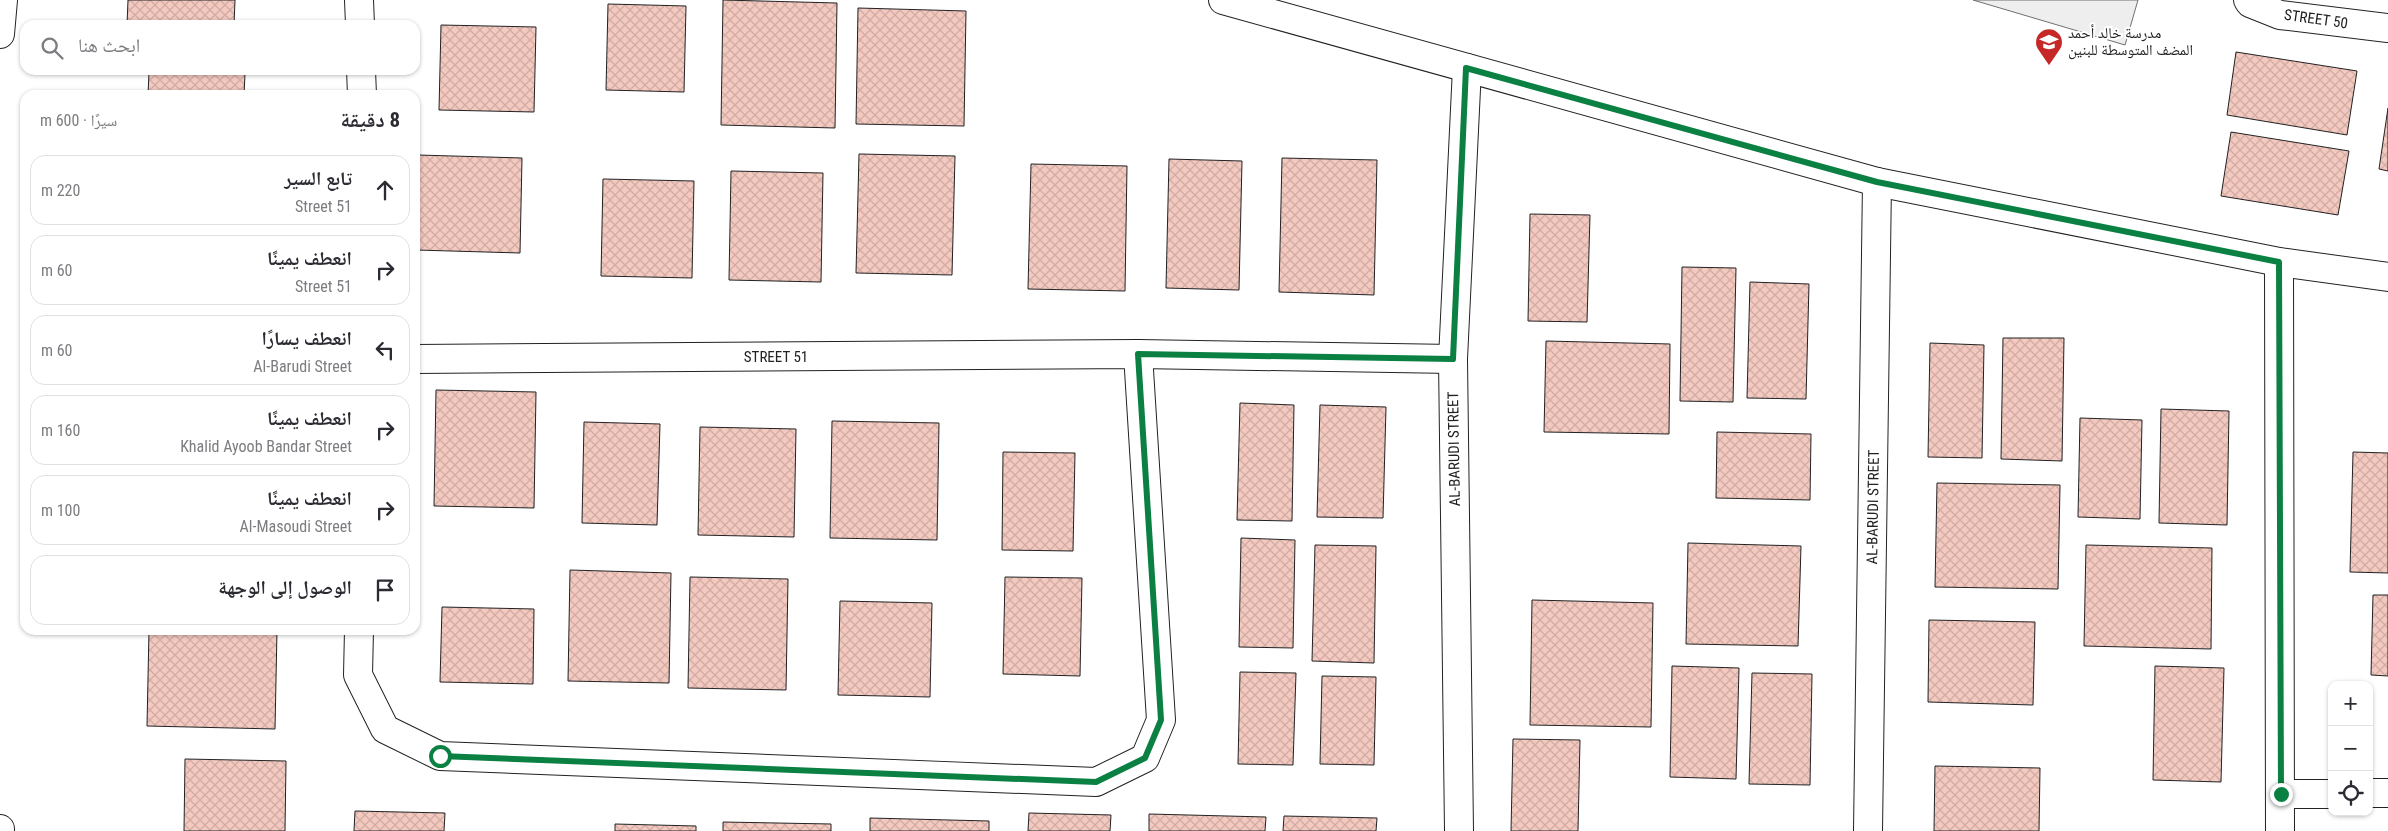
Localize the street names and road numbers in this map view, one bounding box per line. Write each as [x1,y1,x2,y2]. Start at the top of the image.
street label: STREET 50 [2283,6,2349,32]
street label: STREET 51 [744,348,808,366]
street label: AL-BARUDI STREET [1444,391,1464,507]
street label: AL-BARUDI STREET [1863,449,1883,565]

